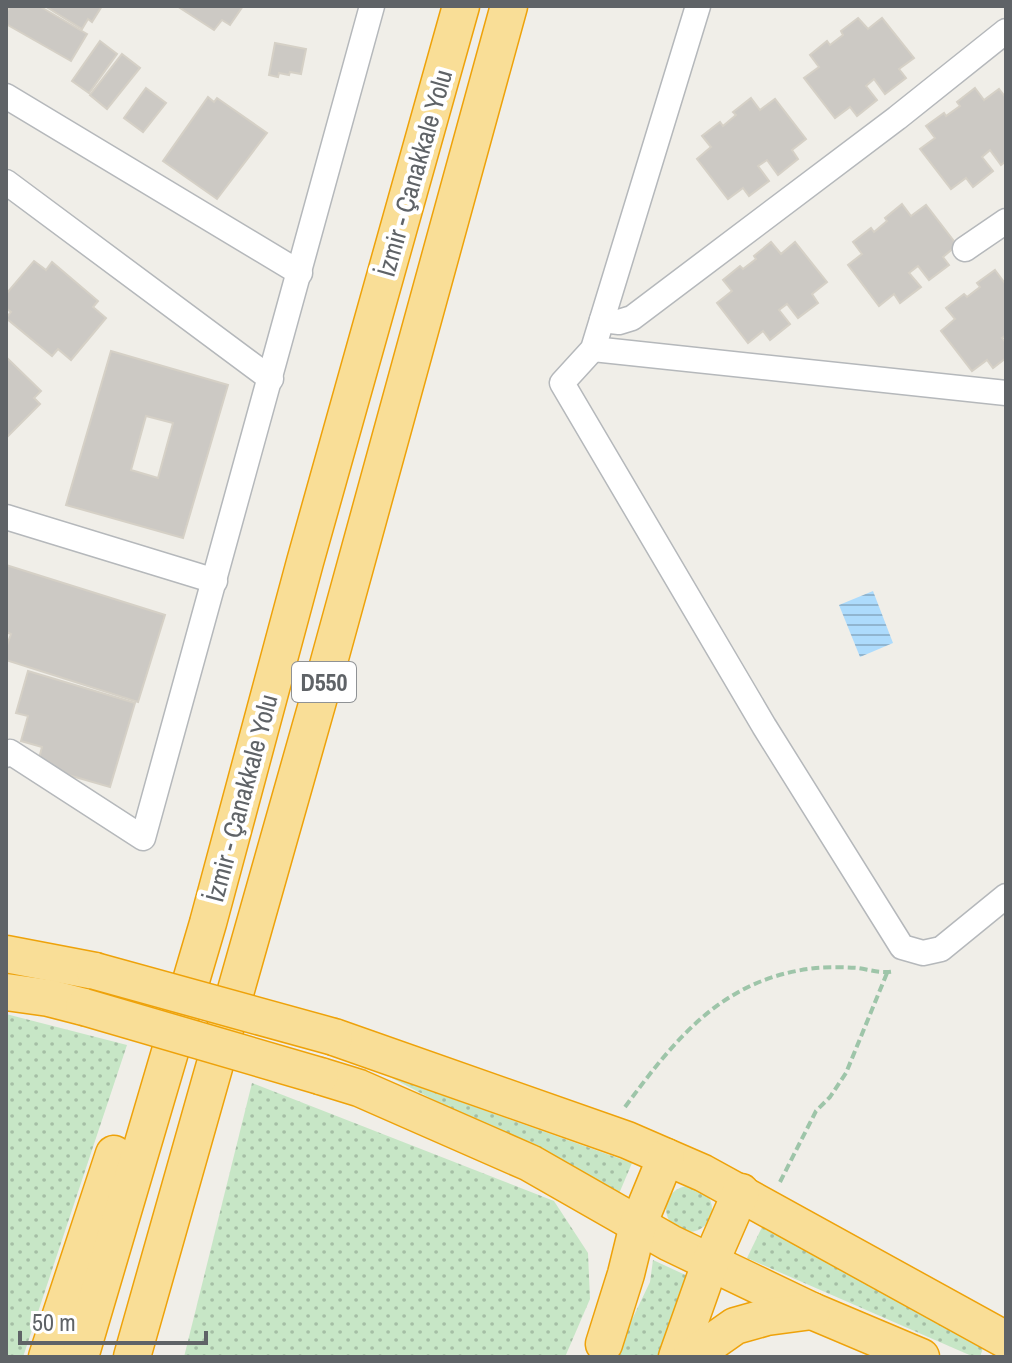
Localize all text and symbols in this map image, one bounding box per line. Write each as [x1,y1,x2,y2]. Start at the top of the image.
street label: İzmir - Çanakkale Yolu [368,66,460,280]
road number: D550 [292,662,356,702]
street label: İzmir - Çanakkale Yolu [196,690,286,906]
scale bar [20,1295,206,1345]
text: 50 m [32,1306,76,1338]

